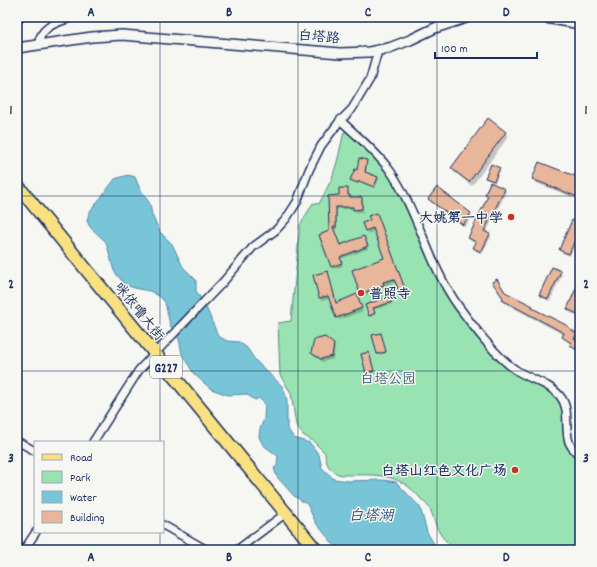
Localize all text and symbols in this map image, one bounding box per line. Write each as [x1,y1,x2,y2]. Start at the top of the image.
text: A [87,4,95,23]
text: B [226,4,232,23]
text: C [365,4,372,23]
text: D [503,4,510,23]
street label: 白塔路 [297,26,341,50]
scale bar [435,34,537,60]
text: 100 m [441,41,468,58]
text: 1 [10,102,13,121]
text: 1 [585,102,588,121]
place label: 大姚第一中学 [419,209,503,229]
marker: 大姚第一中学 [506,212,516,222]
text: 2 [8,276,14,295]
text: 2 [583,276,589,295]
street label: 咪依噜大街 [109,279,168,346]
place label: 普照寺 [369,285,411,305]
marker: 普照寺 [356,288,366,298]
road number: G227 [150,356,182,378]
park label: 白塔公园 [360,370,416,390]
legend [34,441,164,533]
text: 3 [8,450,14,469]
text: Road [70,450,92,467]
text: 3 [583,450,589,469]
place label: 白塔山红色文化广场 [381,462,507,482]
marker: 白塔山红色文化广场 [510,465,520,475]
text: Park [70,470,91,487]
text: Water [70,490,97,507]
water label: 白塔湖 [348,506,395,528]
text: Building [70,510,105,527]
text: A [87,549,95,567]
text: B [226,549,232,567]
text: C [365,549,372,567]
text: D [503,549,510,567]

